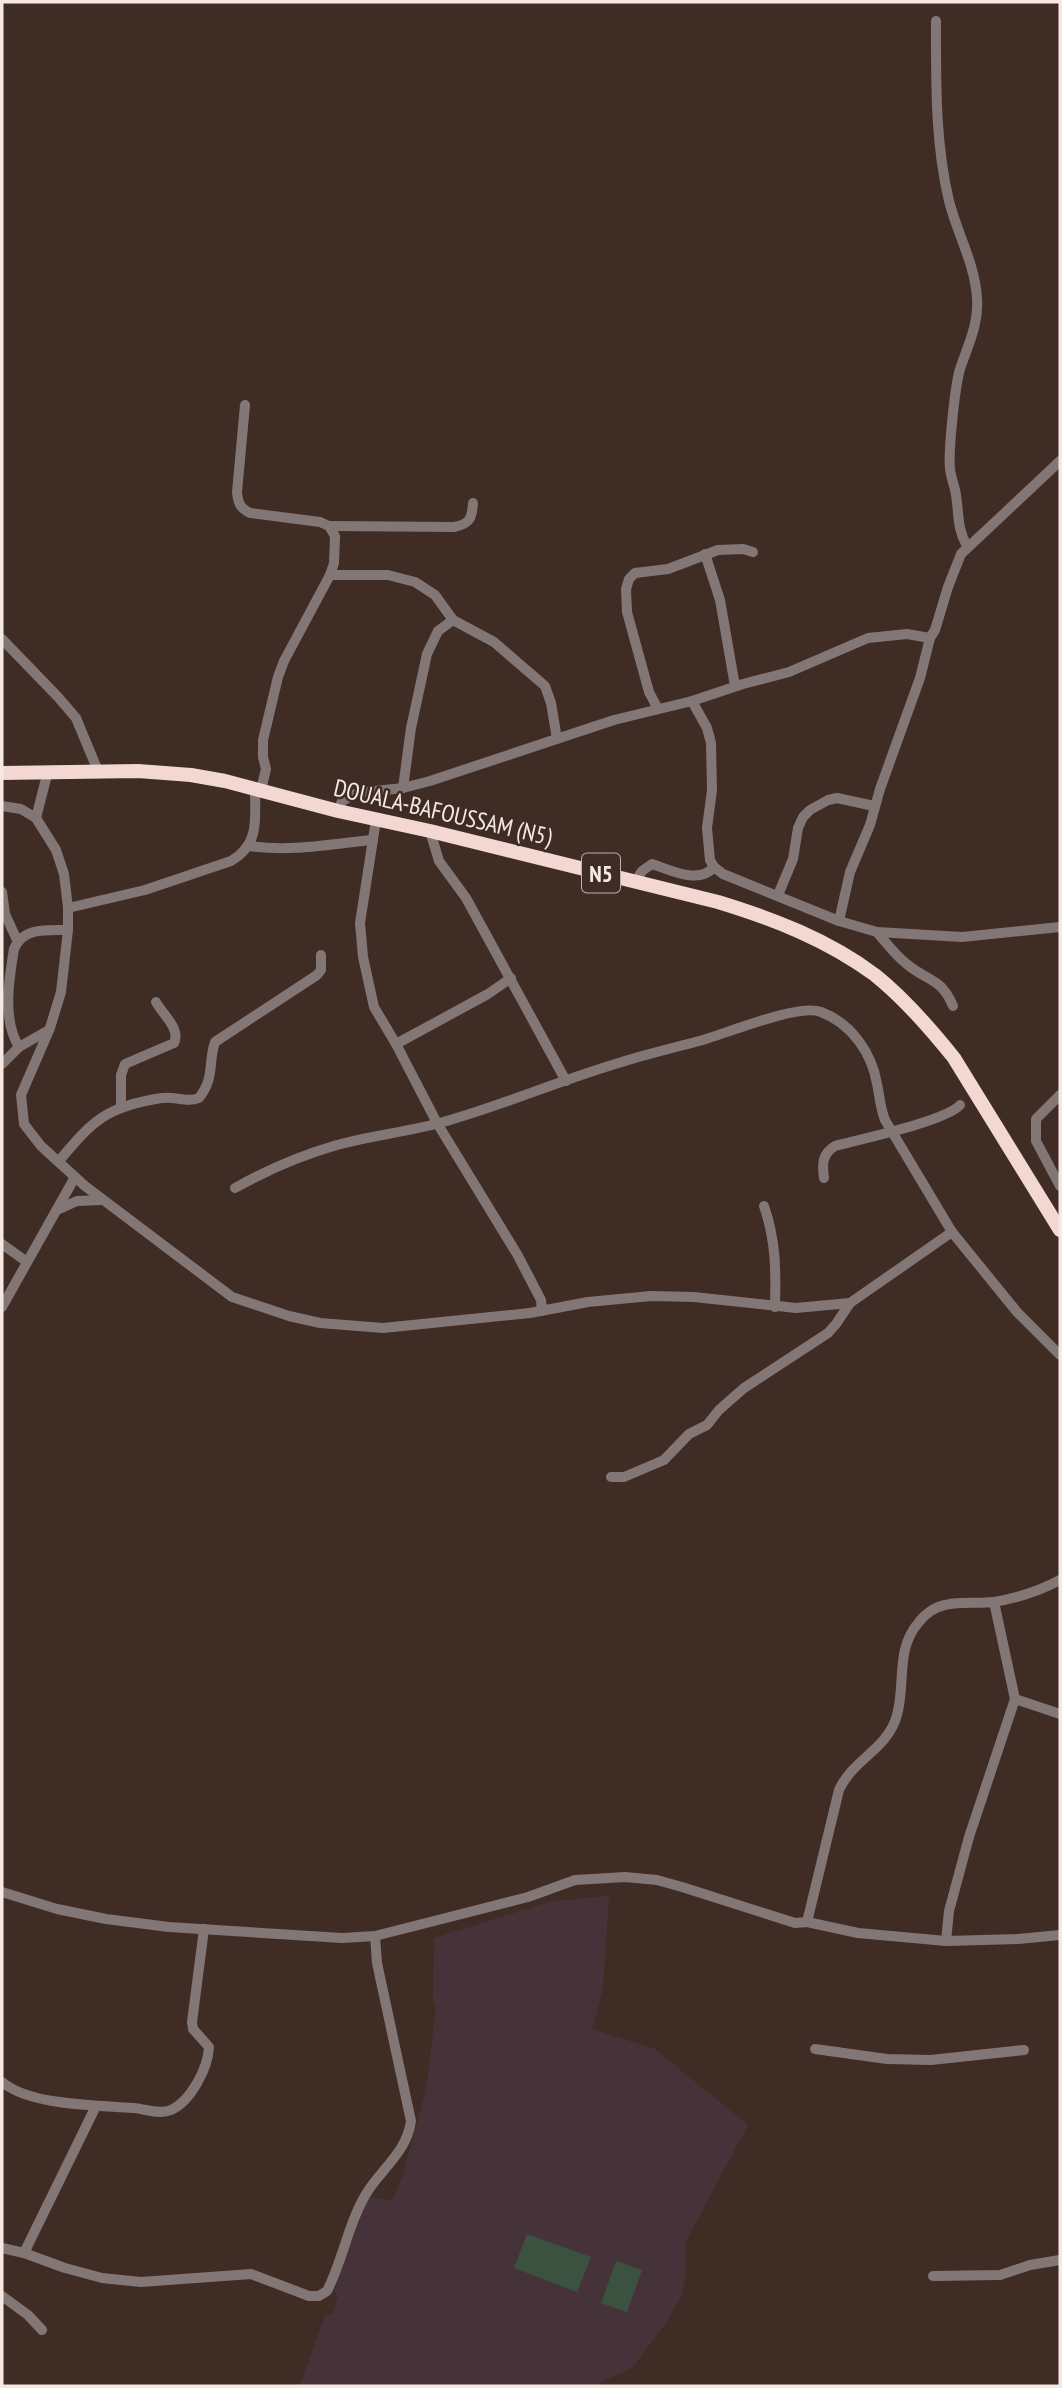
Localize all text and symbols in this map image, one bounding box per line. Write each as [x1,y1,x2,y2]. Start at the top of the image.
street label: DOUALA-BAFOUSSAM (N5) [331,772,555,852]
road number: N5 [582,853,620,892]

